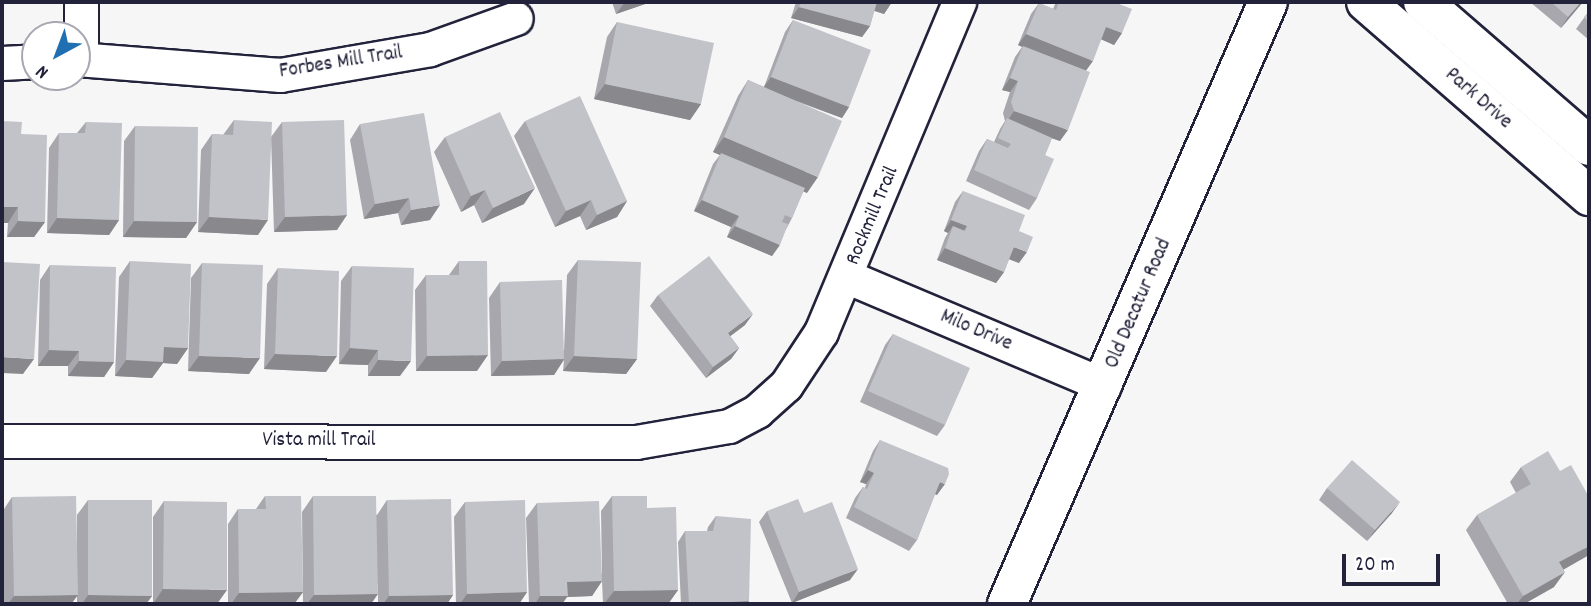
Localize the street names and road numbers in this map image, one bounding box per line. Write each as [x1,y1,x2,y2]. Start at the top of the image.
street label: Forbes Mill Trail [278,41,404,85]
street label: Park Drive [1439,63,1517,135]
street label: Rockmill Trail [841,163,905,269]
street label: Old Decatur Road [1100,235,1178,373]
street label: Milo Drive [936,305,1016,357]
street label: Vista mill Trail [262,428,376,454]

